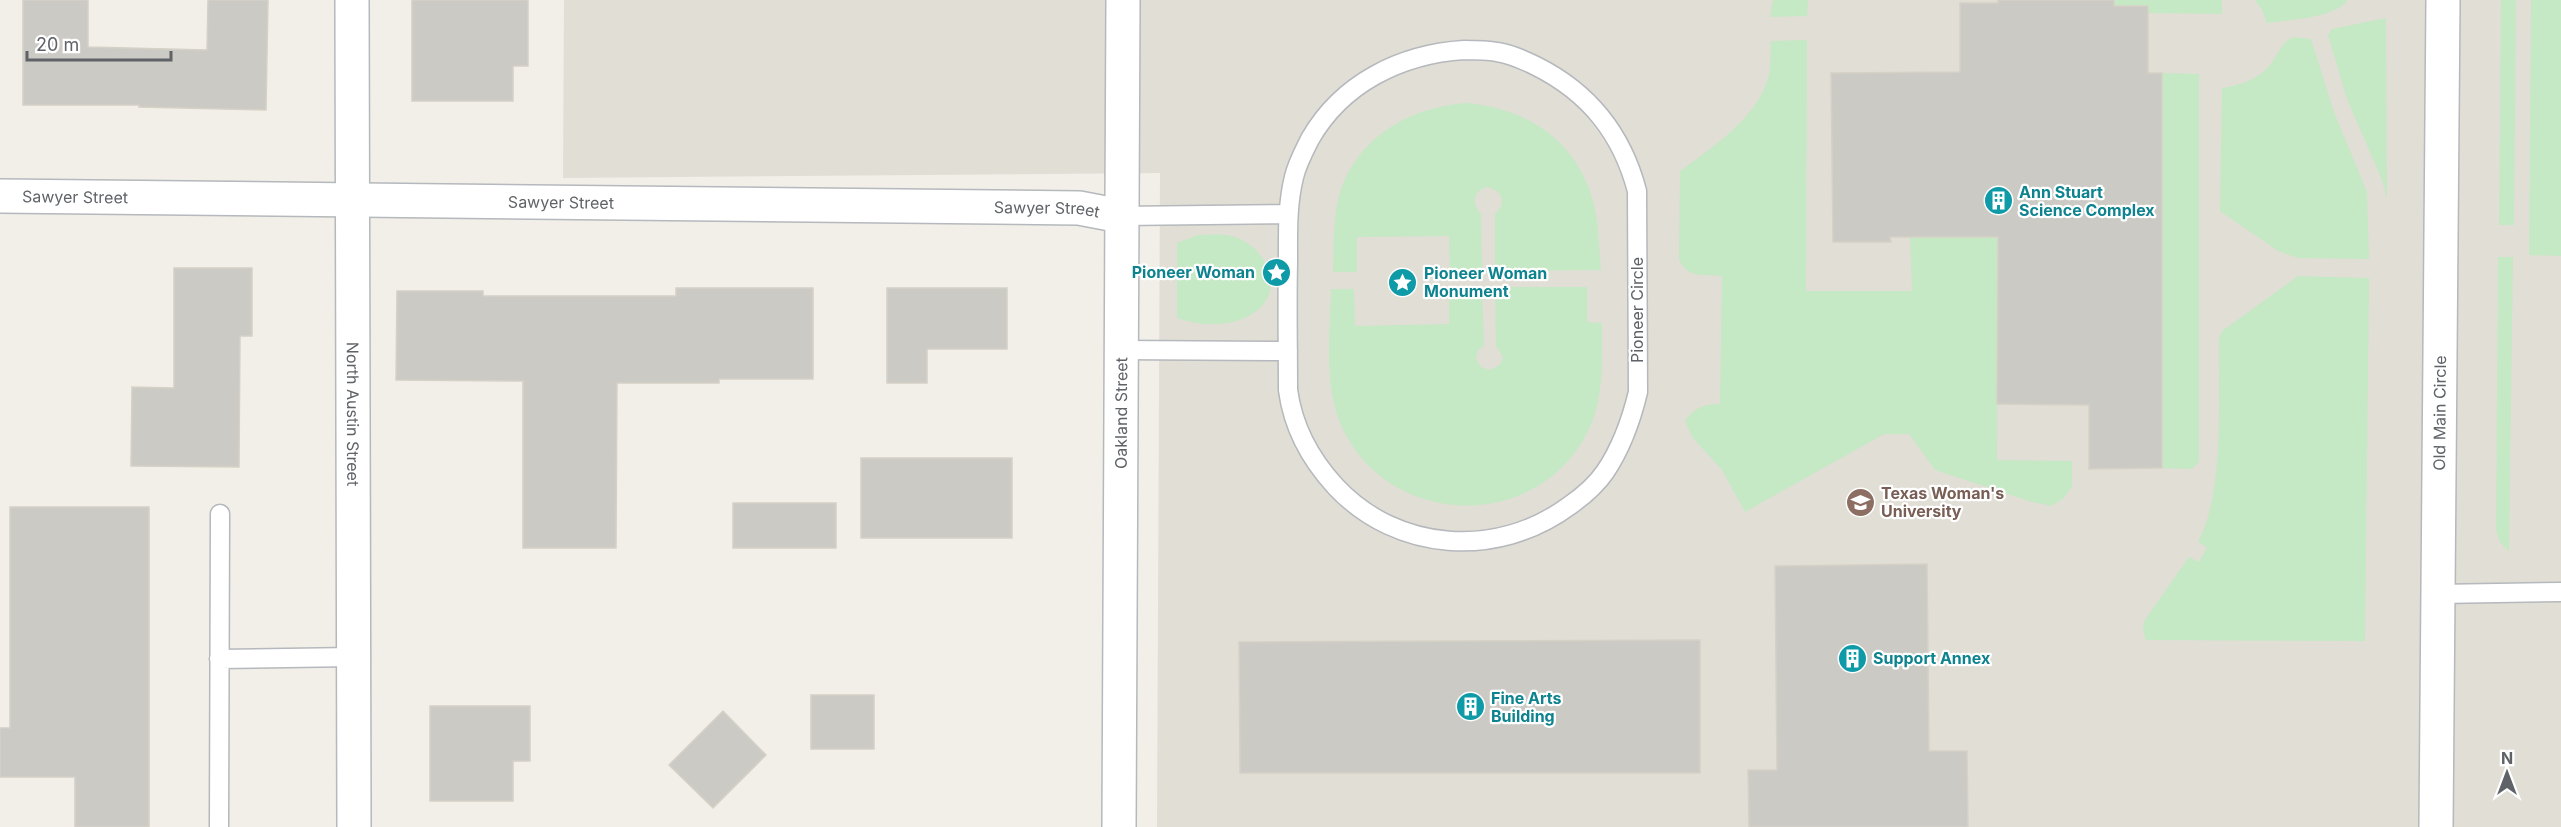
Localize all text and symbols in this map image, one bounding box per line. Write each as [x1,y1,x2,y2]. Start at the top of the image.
scale bar [27,24,171,62]
text: 20 m [36,34,79,55]
place label: Ann Stuart Science Complex [2019,182,2155,220]
building icon: Ann Stuart Science Complex [1982,185,2014,217]
street label: Sawyer Street [22,186,128,207]
street label: Sawyer Street [508,192,614,213]
street label: Sawyer Street [994,197,1101,222]
place icon: Pioneer Woman [1260,256,1292,288]
street label: Pioneer Circle [1627,257,1647,363]
place label: Pioneer Woman [1132,262,1255,282]
place label: Pioneer Woman Monument [1424,263,1547,301]
place icon: Pioneer Woman Monument [1387,266,1419,298]
street label: North Austin Street [343,342,363,486]
street label: Old Main Circle [2429,355,2450,471]
street label: Oakland Street [1111,357,1131,469]
place label: Texas Woman's University [1881,483,2004,521]
school or university icon: Texas Woman's University [1844,486,1876,518]
building icon: Support Annex [1836,642,1868,674]
place label: Support Annex [1873,648,1990,668]
place label: Fine Arts Building [1491,688,1562,726]
building icon: Fine Arts Building [1454,691,1486,723]
north arrow [2477,743,2537,803]
text: N [2501,748,2513,768]

